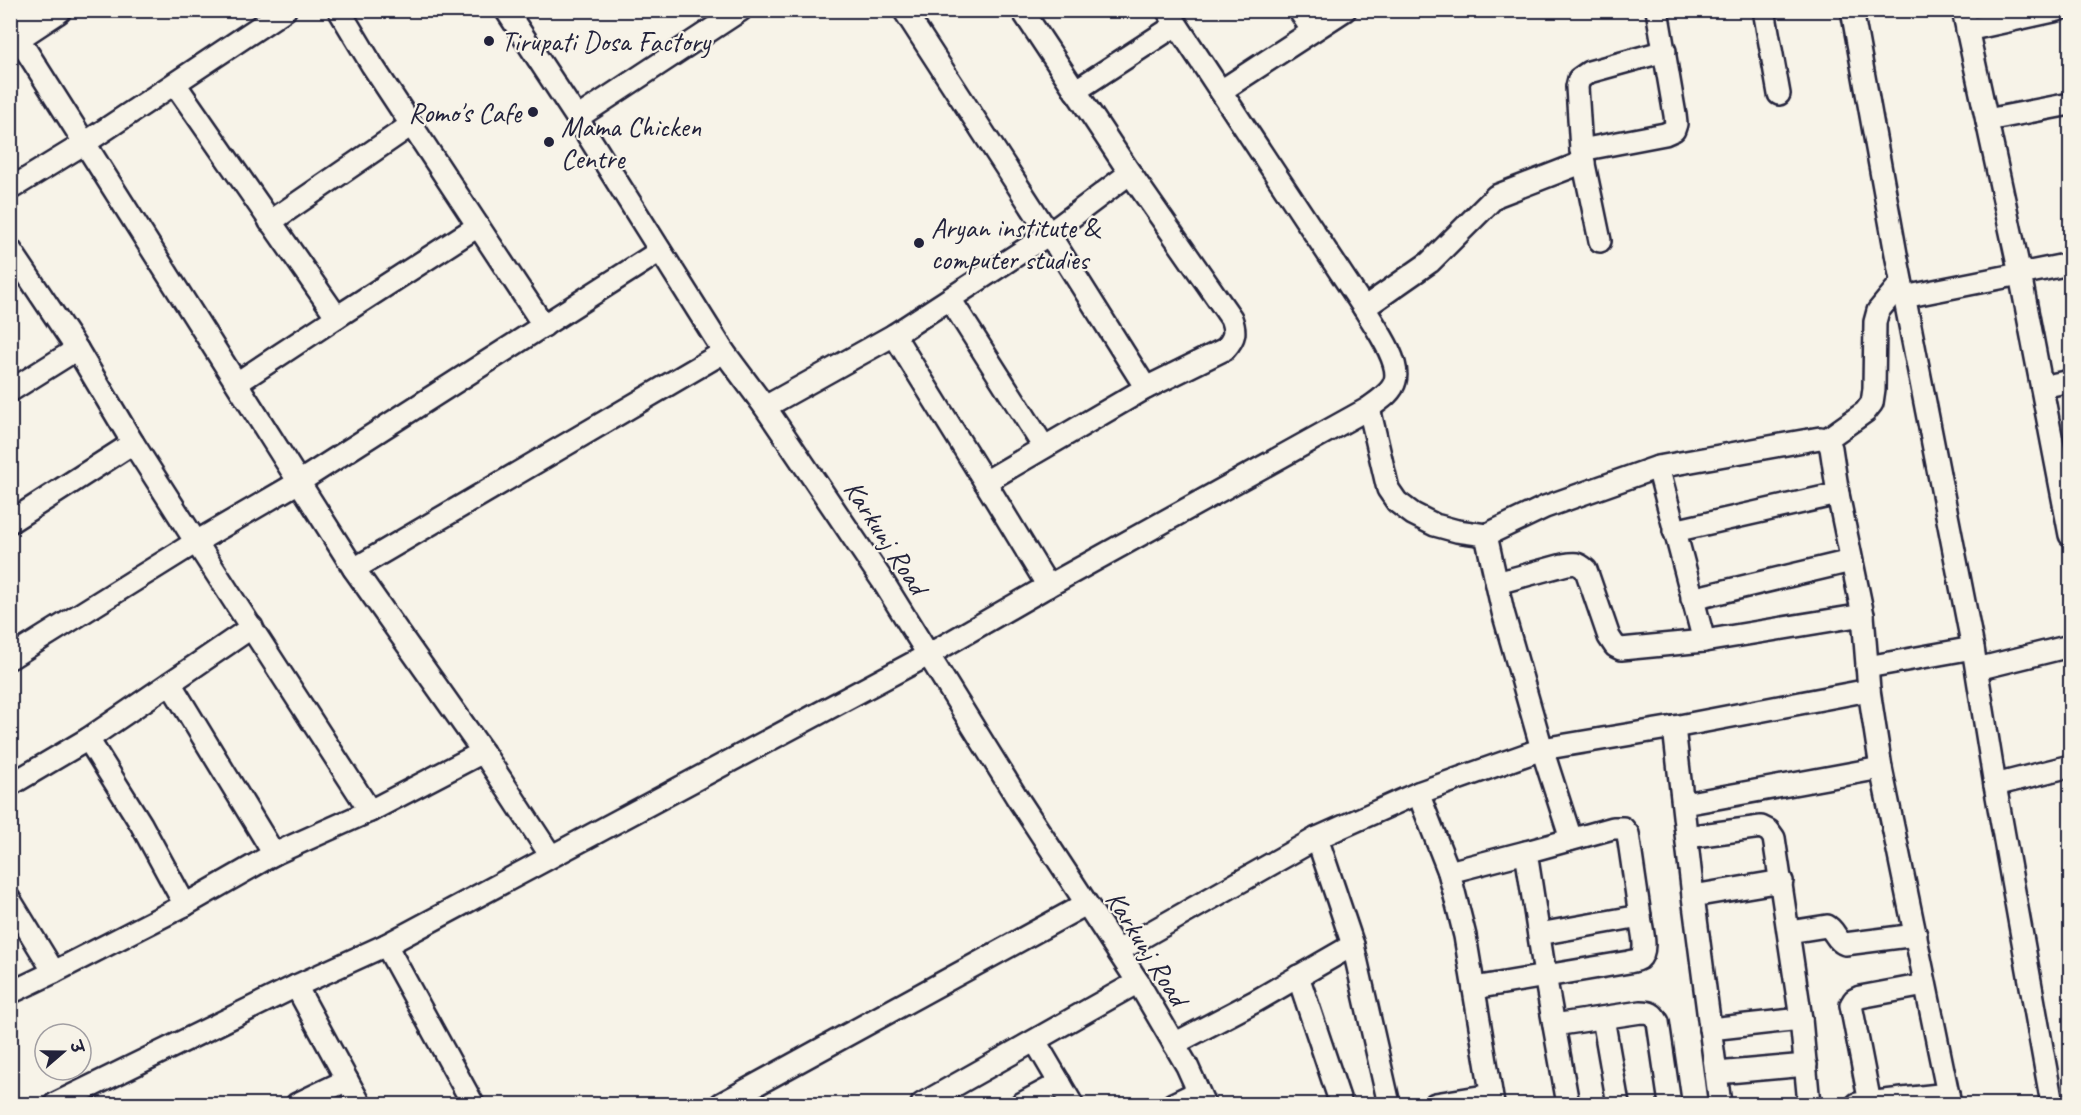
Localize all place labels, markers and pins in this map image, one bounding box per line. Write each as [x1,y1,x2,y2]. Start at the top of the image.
place label: Tirupati Dosa Factory [501,24,713,59]
marker: Tirupati Dosa Factory [482,34,496,48]
place label: Romo's Cafe [408,95,523,130]
marker: Romo's Cafe [526,105,540,119]
place label: Mama Chicken Centre [561,109,702,176]
marker: Mama Chicken Centre [542,135,556,149]
place label: Aryan institute & computer studies [931,210,1102,277]
marker: Aryan institute & computer studies [912,236,926,250]

